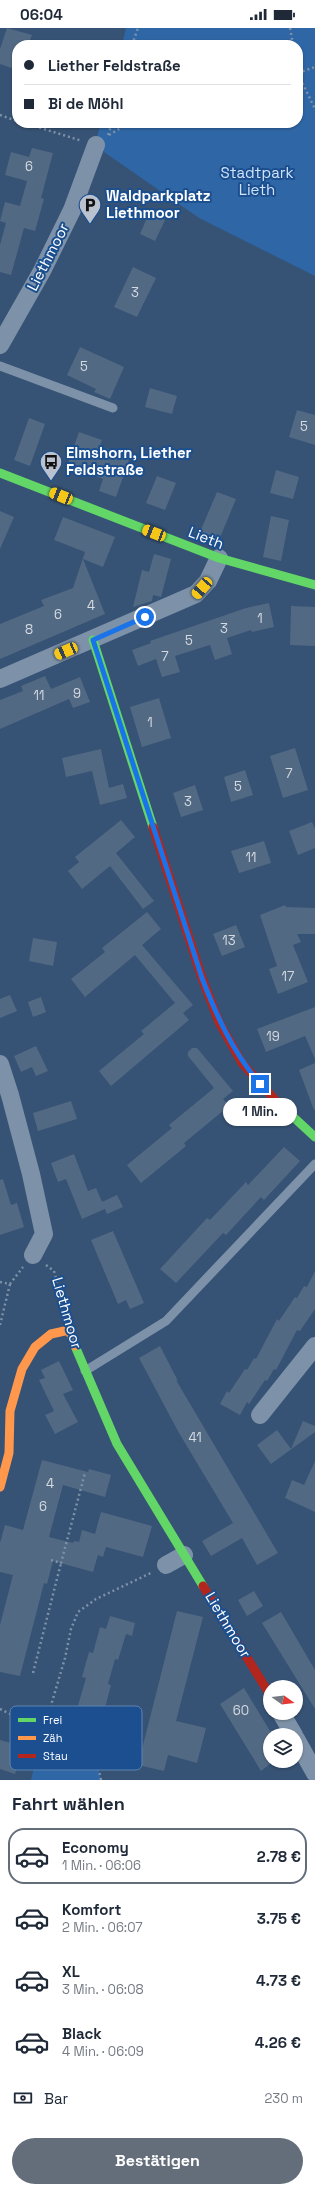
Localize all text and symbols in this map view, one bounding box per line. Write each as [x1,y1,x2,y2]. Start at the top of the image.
text: 06:04 [20,5,63,24]
text: Liether Feldstraße [48,56,181,75]
text: Bi de Möhl [48,94,123,113]
house number: 6 [25,158,33,175]
park label: Stadtpark Lieth [220,163,294,199]
place label: Waldparkplatz Liethmoor [106,186,211,222]
parking icon: Waldparkplatz Liethmoor [77,192,103,225]
street label: Liethmoor [22,219,73,294]
house number: 3 [131,284,139,301]
house number: 5 [80,358,88,375]
house number: 5 [300,418,308,435]
place label: Elmshorn, Liether Feldstraße [66,443,192,479]
bus stop icon: Elmshorn, Liether Feldstraße [38,449,64,482]
car [48,486,74,506]
street label: Lieth [186,522,227,553]
car [141,523,167,543]
car [190,575,214,601]
house number: 4 [87,597,95,614]
house number: 6 [54,606,62,623]
route start [136,608,154,626]
house number: 1 [257,610,263,627]
house number: 3 [220,620,228,637]
house number: 8 [25,621,33,638]
house number: 5 [185,632,193,649]
car [53,641,79,661]
house number: 7 [161,648,169,665]
house number: 9 [73,685,81,702]
house number: 11 [34,687,44,704]
house number: 1 [147,714,153,731]
house number: 7 [285,765,293,782]
house number: 5 [234,778,242,795]
house number: 3 [184,793,192,810]
house number: 11 [246,849,256,866]
house number: 13 [222,932,236,949]
house number: 17 [282,968,294,985]
house number: 19 [266,1028,280,1045]
route end [251,1075,269,1093]
callout: 1 Min. [223,1098,297,1126]
text: 1 Min. [242,1103,278,1120]
street label: Liethmoor [48,1275,87,1351]
house number: 41 [188,1429,202,1446]
house number: 4 [46,1475,54,1492]
house number: 6 [39,1498,47,1515]
street label: Liethmoor [201,1588,256,1661]
north arrow [263,1680,303,1720]
map controls [263,1680,303,1768]
house number: 60 [233,1702,249,1719]
legend [10,1706,142,1770]
text: Frei [43,1713,62,1727]
button: layers [263,1728,303,1768]
text: Zäh [43,1731,62,1745]
text: Stau [43,1749,68,1763]
text: Fahrt wählen [12,1792,125,1815]
icon: car [14,1838,50,1874]
text: Economy [62,1838,129,1857]
text: 2.78 € [257,1847,301,1866]
text: 1 Min. · 06:06 [62,1857,141,1874]
icon: car [14,1900,50,1936]
text: Komfort [62,1900,121,1919]
text: 3.75 € [257,1909,301,1928]
text: 2 Min. · 06:07 [62,1919,143,1936]
icon: car [14,1962,50,1998]
text: XL [62,1962,80,1981]
text: 4.73 € [256,1971,301,1990]
text: 3 Min. · 06:08 [62,1981,144,1998]
icon: car [14,2024,50,2060]
text: Black [62,2024,102,2043]
text: 4.26 € [255,2033,301,2052]
text: 4 Min. · 06:09 [62,2043,144,2060]
icon: cash [12,2087,34,2109]
text: Bar [44,2089,68,2108]
text: 230 m [265,2090,303,2107]
button: Bestätigen [12,2138,303,2184]

